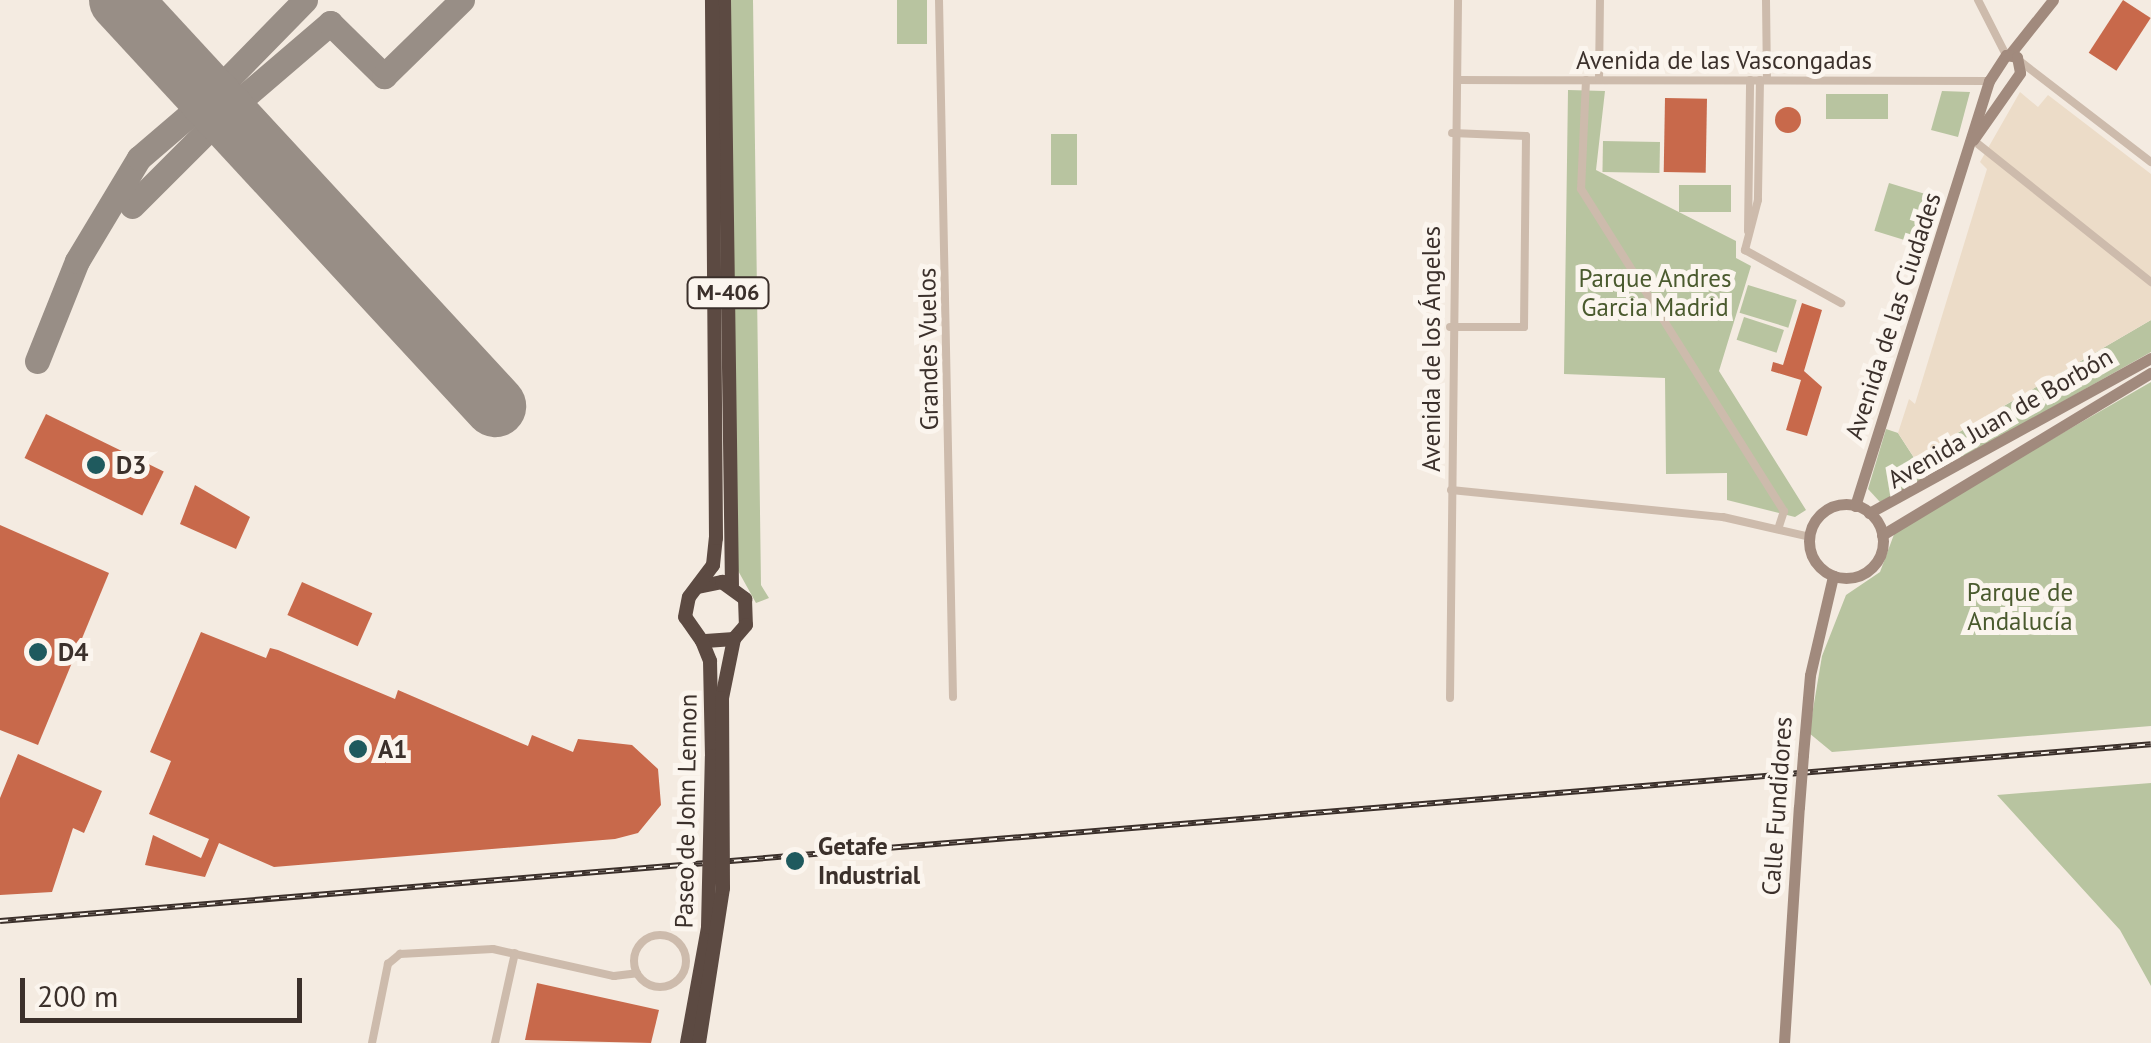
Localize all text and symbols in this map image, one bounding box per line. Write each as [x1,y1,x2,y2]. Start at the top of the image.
street label: Avenida de las Vascongadas [1576,45,1872,75]
street label: Avenida de las Ciudades [1839,189,1947,443]
street label: Avenida de los Ángeles [1416,226,1446,472]
park label: Parque Andres Garcia Madrid [1578,264,1732,323]
street label: Grandes Vuelos [912,267,944,431]
road number: M-406 [686,276,770,310]
street label: Avenida Juan de Borbón [1882,341,2118,495]
place label: D3 [116,450,146,480]
marker: D3 [85,454,107,476]
park label: Parque de Andalucía [1967,578,2073,637]
place label: D4 [58,637,88,667]
marker: D4 [27,641,49,663]
street label: Paseo de John Lennon [669,693,703,929]
street label: Calle Fundidores [1756,716,1798,896]
place label: A1 [378,734,407,764]
marker: A1 [347,738,369,760]
place label: Getafe Industrial [818,832,920,891]
marker: Getafe Industrial [782,848,808,874]
scale bar [25,958,308,1020]
text: 200 m [37,976,118,1015]

